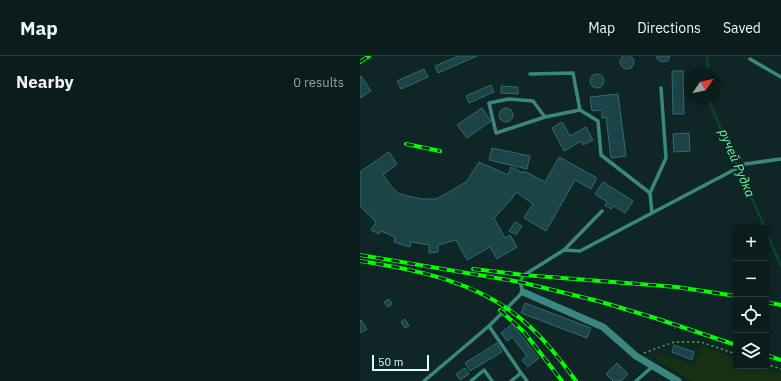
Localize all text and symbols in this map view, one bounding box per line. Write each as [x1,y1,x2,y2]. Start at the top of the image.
text: Map [20,16,58,40]
text: Map [588,19,615,37]
text: Directions [637,19,701,37]
text: Saved [723,19,761,37]
north arrow [685,68,721,104]
text: Nearby [16,71,74,93]
text: 0 results [293,74,344,91]
water label: ручей Рудка [715,125,759,200]
map controls [733,225,769,369]
button: + [733,225,769,261]
button: − [733,261,769,297]
button: locate [733,297,769,333]
button: layers [733,333,769,369]
scale bar [372,353,429,372]
text: 50 m [378,355,403,369]

